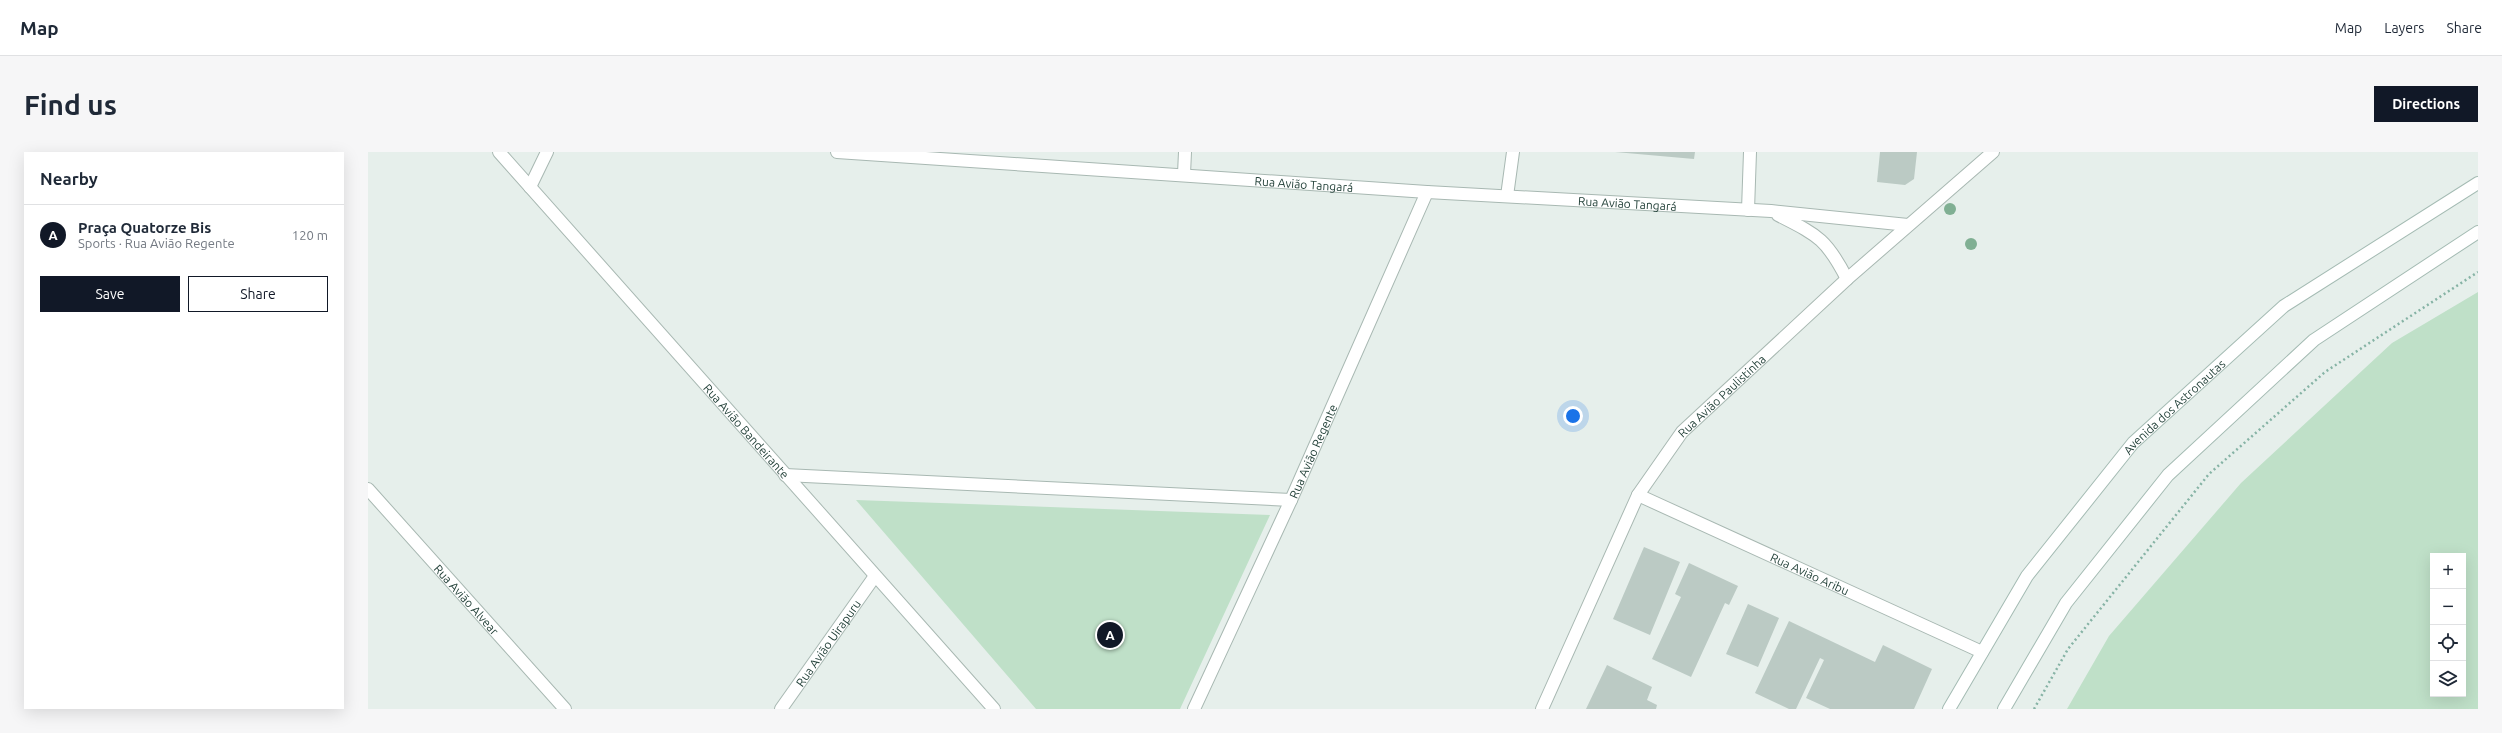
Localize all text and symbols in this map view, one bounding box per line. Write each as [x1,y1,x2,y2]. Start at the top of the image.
text: Map [20,17,59,39]
text: Map [2335,20,2362,36]
text: Layers [2384,20,2424,36]
text: Share [2446,20,2482,36]
button: Directions [2374,86,2478,122]
text: Find us [24,89,117,120]
text: Nearby [40,169,98,188]
street label: Rua Avião Tangará [1254,174,1354,193]
street label: Rua Avião Tangará [1578,194,1677,212]
text: Praça Quatorze Bis [78,219,211,236]
text: A [48,228,58,242]
text: 120 m [292,228,328,242]
text: Sports · Rua Avião Regente [78,236,235,250]
button: Save [40,276,180,312]
button: Share [188,276,328,312]
street label: Rua Avião Paulistinha [1675,352,1768,439]
street label: Avenida dos Astronautas [2120,357,2227,456]
street label: Rua Avião Bandeirante [701,381,792,481]
street label: Rua Avião Regente [1286,402,1339,500]
your location [1563,406,1583,426]
street label: Rua Avião Aribu [1769,550,1851,597]
map controls [2430,553,2466,697]
button: + [2430,553,2466,589]
street label: Rua Avião Alvear [432,561,502,637]
button: − [2430,589,2466,625]
street label: Rua Avião Uirapuru [793,597,863,689]
pin: A [1097,620,1123,650]
button: locate [2430,625,2466,661]
button: layers [2430,661,2466,697]

